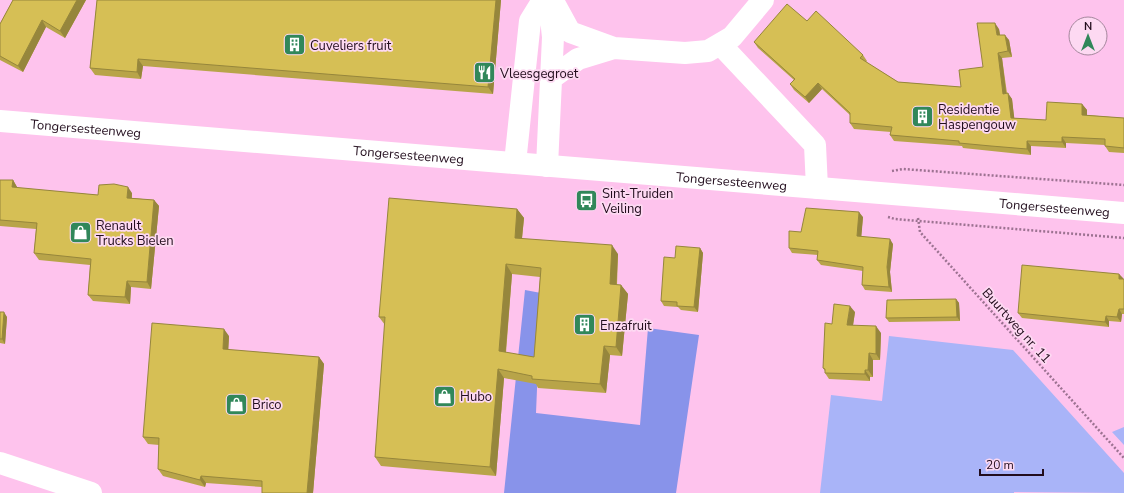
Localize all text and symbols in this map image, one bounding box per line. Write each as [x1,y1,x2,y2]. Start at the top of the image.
north arrow [1068,16,1108,56]
text: N [1084,19,1092,34]
building icon: Cuveliers fruit [281,32,307,58]
place label: Cuveliers fruit [310,37,392,55]
restaurant icon: Vleesgegroet [471,60,497,86]
place label: Vleesgegroet [499,65,579,83]
place label: Residentie Haspengouw [938,101,1016,134]
building icon: Residentie Haspengouw [909,103,935,129]
street label: Tongersesteenweg [30,116,142,143]
street label: Tongersesteenweg [352,142,465,169]
street label: Tongersesteenweg [675,168,788,195]
place label: Sint-Truiden Veiling [601,185,673,218]
bus stop icon: Sint-Truiden Veiling [573,187,599,213]
street label: Tongersesteenweg [998,195,1110,222]
place label: Renault Trucks Bielen [96,217,174,250]
shop icon: Renault Trucks Bielen [68,219,94,245]
street label: Buurtweg nr. 11 [978,284,1055,367]
building icon: Enzafruit [571,312,597,338]
place label: Enzafruit [600,317,652,335]
shop icon: Hubo [431,383,457,409]
place label: Hubo [460,388,492,406]
shop icon: Brico [223,391,249,417]
place label: Brico [252,396,282,414]
scale bar [980,451,1043,477]
text: 20 m [986,457,1014,473]

